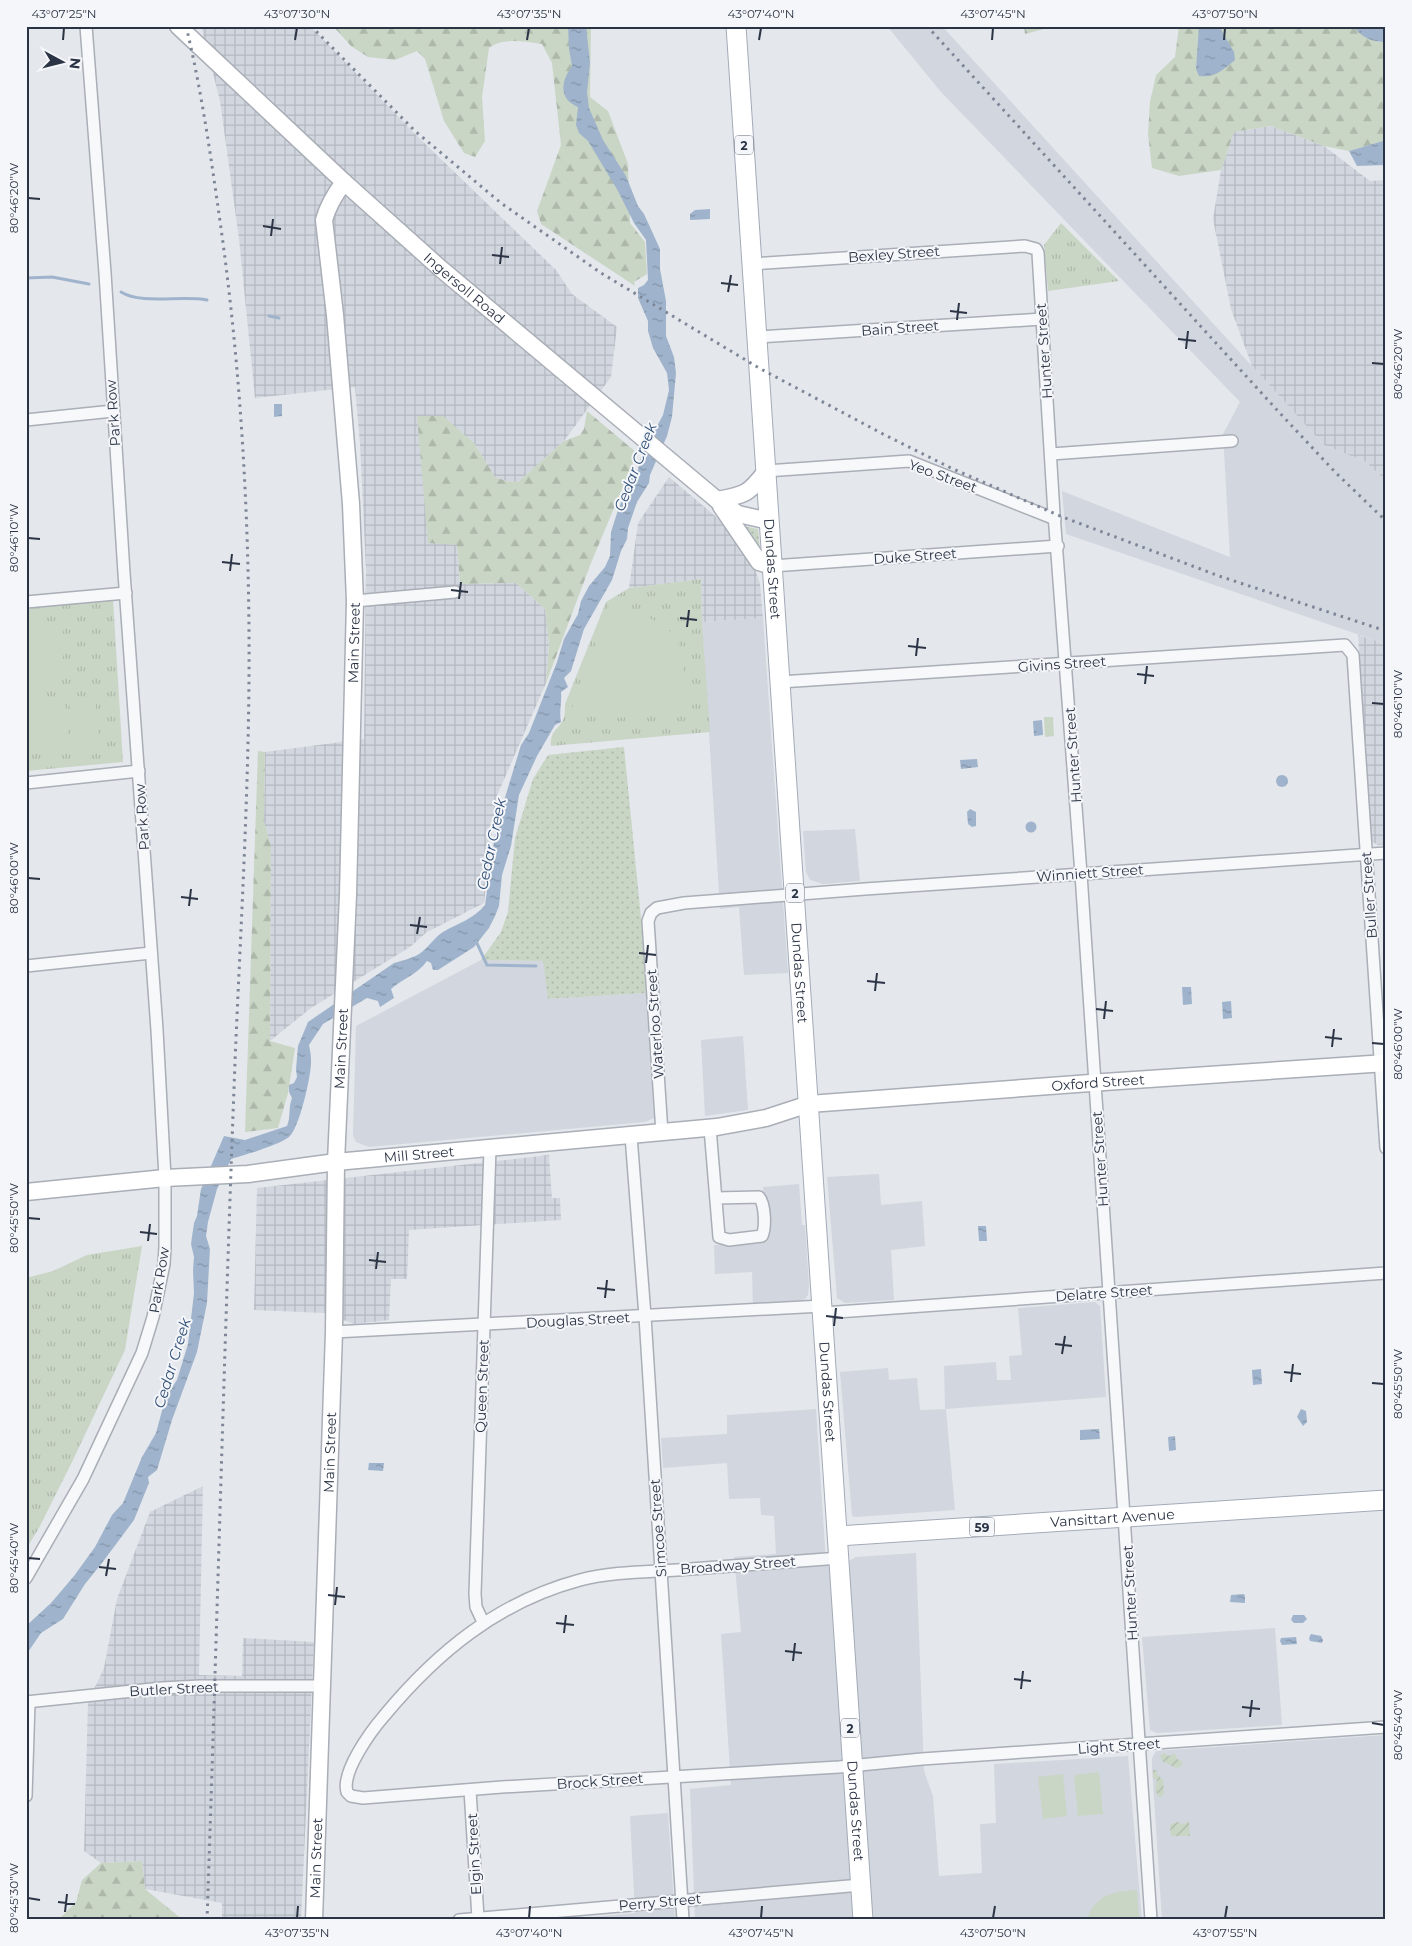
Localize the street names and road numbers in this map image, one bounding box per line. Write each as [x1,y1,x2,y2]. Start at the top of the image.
road number: 2 [735,136,753,154]
street label: Bexley Street [847,242,941,266]
street label: Ingersoll Road [420,249,508,327]
street label: Hunter Street [1032,302,1056,399]
street label: Bain Street [860,316,940,340]
street label: Park Row [102,378,124,447]
street label: Yeo Street [906,455,980,497]
street label: Dundas Street [760,518,785,620]
street label: Duke Street [873,544,958,568]
street label: Main Street [344,602,364,683]
street label: Givins Street [1017,652,1107,676]
street label: Hunter Street [1061,706,1085,803]
street label: Park Row [131,782,153,851]
street label: Buller Street [1357,850,1381,939]
street label: Winniett Street [1036,860,1145,886]
road number: 2 [786,884,804,902]
street label: Dundas Street [787,922,812,1024]
street label: Waterloo Street [642,968,668,1079]
street label: Main Street [330,1007,352,1089]
street label: Oxford Street [1051,1070,1145,1095]
street label: Hunter Street [1088,1110,1112,1207]
street label: Mill Street [383,1142,455,1167]
street label: Park Row [145,1245,173,1314]
street label: Delatre Street [1055,1281,1154,1305]
street label: Douglas Street [525,1308,631,1332]
street label: Queen Street [471,1339,493,1433]
street label: Dundas Street [815,1341,840,1443]
street label: Main Street [320,1411,340,1493]
street label: Simcoe Street [646,1478,670,1578]
street label: Vansittart Avenue [1050,1505,1175,1531]
road number: 59 [970,1518,994,1536]
street label: Hunter Street [1118,1544,1141,1641]
street label: Broadway Street [679,1552,797,1578]
street label: Butler Street [129,1678,219,1700]
road number: 2 [841,1719,859,1738]
street label: Light Street [1077,1734,1161,1758]
street label: Dundas Street [843,1760,868,1862]
street label: Brock Street [556,1769,644,1793]
street label: Elgin Street [463,1812,485,1895]
street label: Main Street [306,1817,326,1899]
street label: Perry Street [618,1889,702,1915]

